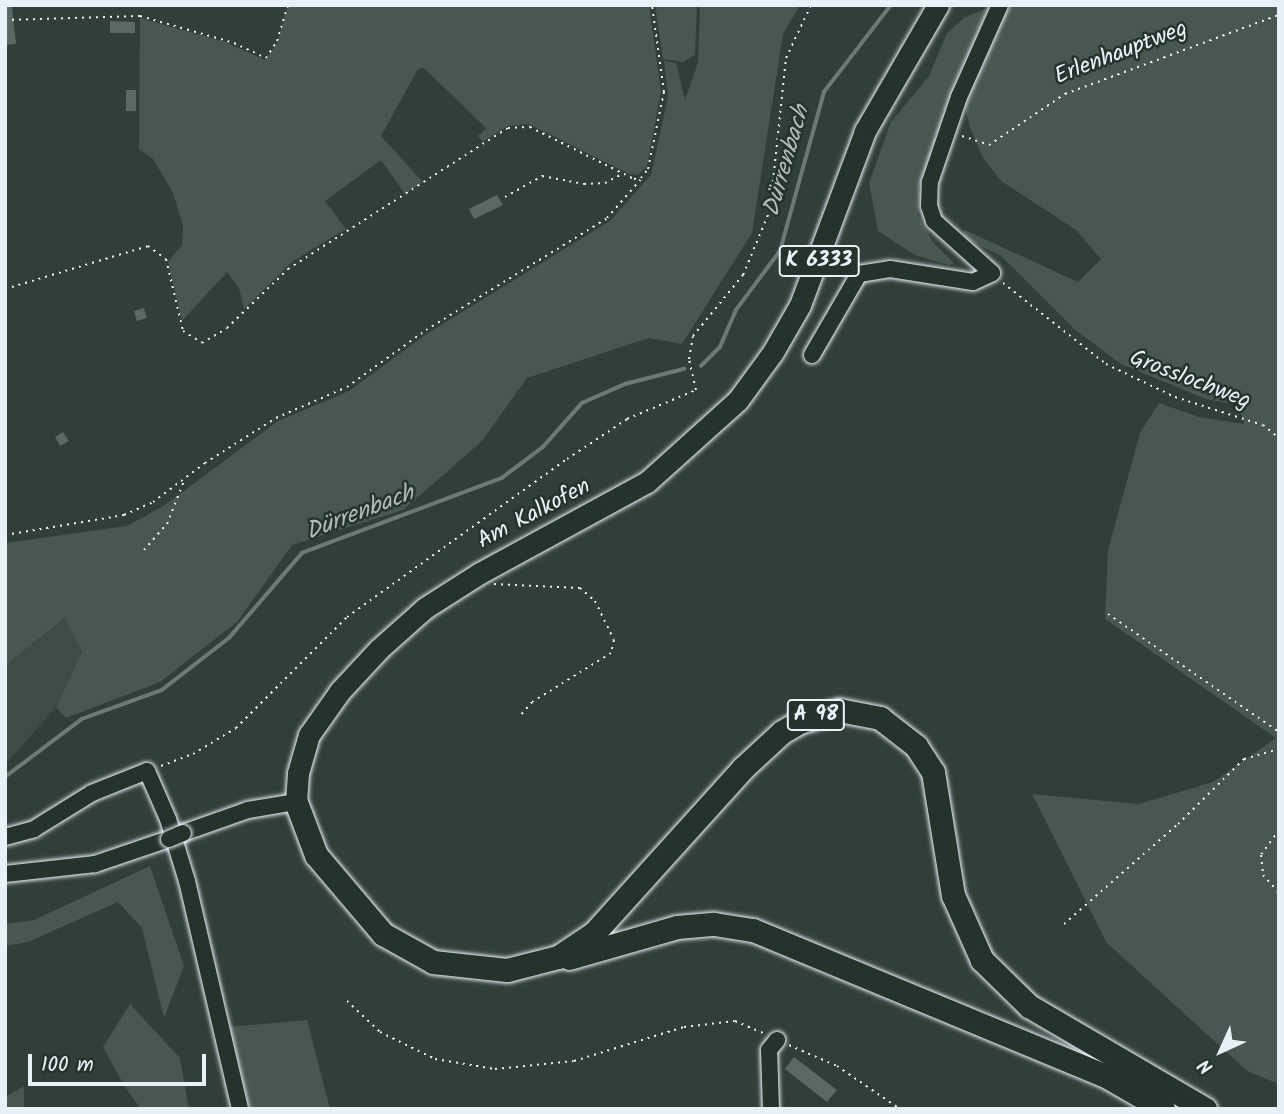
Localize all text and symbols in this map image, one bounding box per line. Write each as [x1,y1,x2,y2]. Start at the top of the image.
street label: Erlenhauptweg [1051,15,1191,91]
water label: Dürrenbach [757,102,817,220]
road number: K 6333 [777,244,861,278]
street label: Grosslochweg [1126,344,1254,416]
street label: Am Kalkofen [473,473,595,555]
water label: Dürrenbach [302,479,418,547]
road number: A 98 [786,698,846,732]
north arrow [1186,1016,1256,1086]
scale bar [32,1040,210,1084]
text: 100 m [41,1049,94,1082]
text: N [1191,1051,1221,1081]

